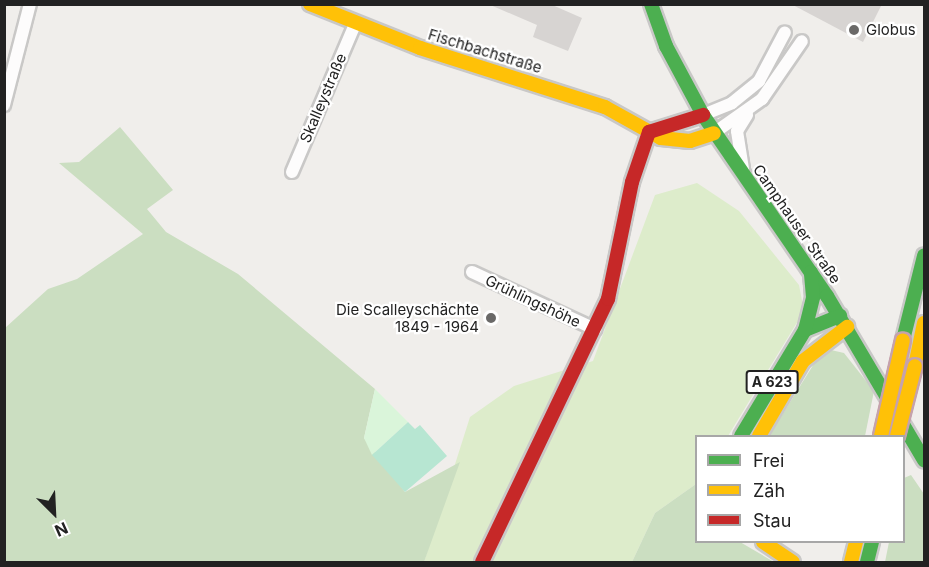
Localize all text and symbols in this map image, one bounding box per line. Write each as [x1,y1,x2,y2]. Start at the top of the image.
place label: Globus [866,21,916,39]
marker: Globus [847,23,861,37]
street label: Fischbachstraße [426,25,544,77]
street label: Skalleystraße [296,51,350,145]
street label: Camphauser Straße [749,161,845,287]
street label: Grühlingshöhe [482,271,584,331]
place label: Die Scalleyschächte 1849 - 1964 [336,300,479,335]
marker: Die Scalleyschächte 1849 - 1964 [484,311,498,325]
road number: A 623 [745,371,799,393]
legend [695,435,905,543]
text: Frei [753,450,784,471]
text: Zäh [753,480,785,501]
north arrow [24,483,84,543]
text: Stau [753,510,791,531]
text: N [52,518,71,541]

